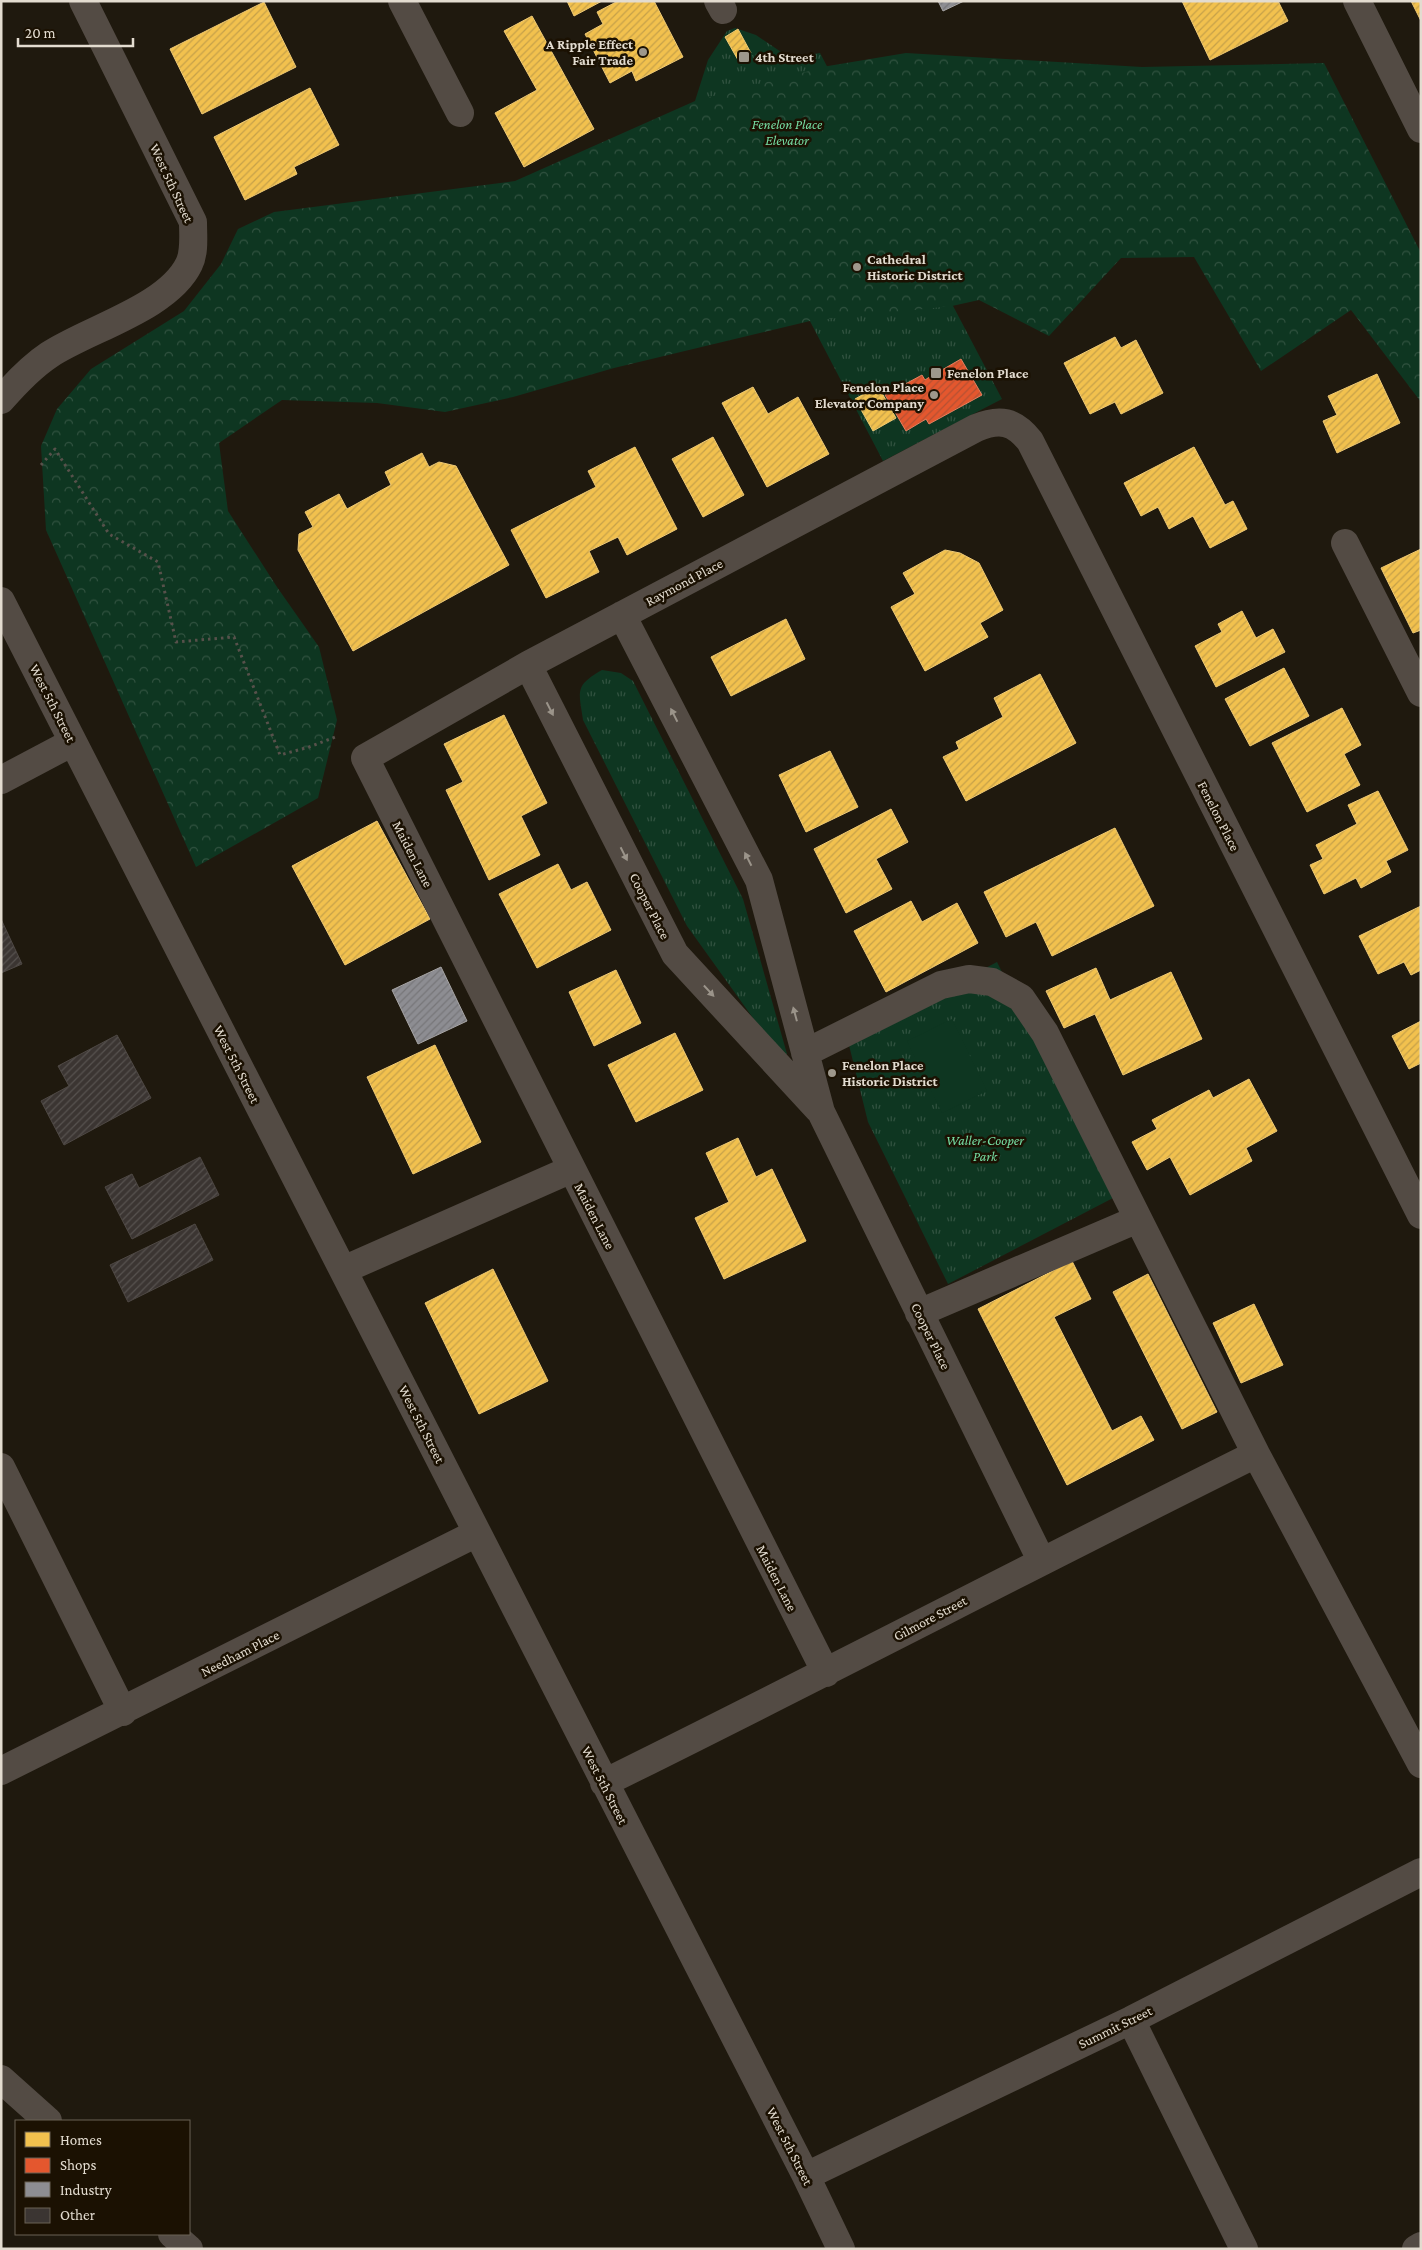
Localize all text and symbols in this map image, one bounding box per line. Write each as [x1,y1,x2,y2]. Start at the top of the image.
scale bar [18,15,132,47]
text: 20 m [25,25,56,41]
place label: A Ripple Effect Fair Trade [545,36,634,68]
marker: A Ripple Effect Fair Trade [637,46,649,58]
place label: 4th Street [755,49,815,65]
marker: 4th Street [737,50,751,64]
park label: Fenelon Place Elevator [752,116,823,148]
street label: West 5th Street [147,141,197,225]
place label: Cathedral Historic District [867,251,964,283]
marker: Cathedral Historic District [851,261,863,273]
place label: Fenelon Place [947,365,1029,381]
marker: Fenelon Place [929,366,943,380]
place label: Fenelon Place Elevator Company [815,379,924,411]
marker: Fenelon Place Elevator Company [928,389,940,401]
street label: Raymond Place [643,555,725,609]
street label: West 5th Street [27,661,80,745]
one-way arrow [546,702,554,716]
one-way arrow [670,707,678,722]
street label: Fenelon Place [1195,778,1243,854]
street label: Maiden Lane [389,818,437,890]
one-way arrow [620,846,628,861]
one-way arrow [744,852,752,866]
street label: Cooper Place [626,870,674,942]
one-way arrow [703,984,715,996]
one-way arrow [790,1007,798,1022]
street label: West 5th Street [211,1022,264,1106]
place label: Fenelon Place Historic District [842,1057,939,1089]
marker: Fenelon Place Historic District [826,1067,838,1079]
park label: Waller-Cooper Park [946,1132,1025,1164]
street label: Maiden Lane [571,1180,619,1252]
street label: Cooper Place [908,1300,954,1372]
street label: West 5th Street [396,1382,449,1466]
street label: Maiden Lane [753,1542,801,1614]
street label: Gilmore Street [891,1592,970,1644]
street label: Needham Place [198,1626,282,1680]
street label: West 5th Street [579,1743,632,1827]
street label: Summit Street [1075,2002,1155,2052]
street label: West 5th Street [764,2104,817,2188]
legend [15,2120,190,2235]
text: Homes [60,2132,102,2148]
text: Shops [60,2157,96,2174]
text: Industry [60,2182,112,2199]
text: Other [60,2207,96,2223]

